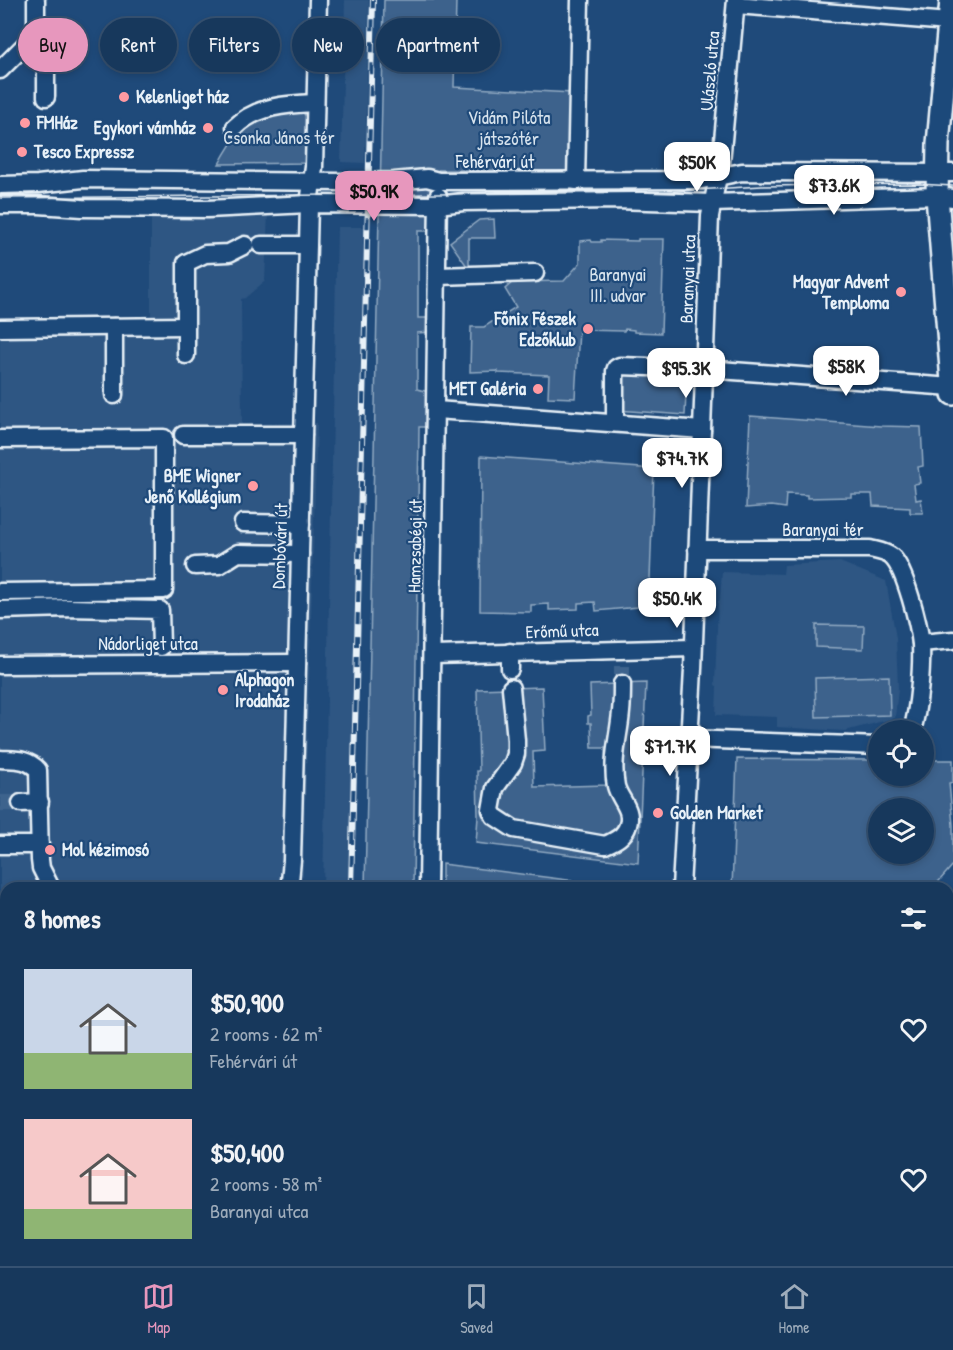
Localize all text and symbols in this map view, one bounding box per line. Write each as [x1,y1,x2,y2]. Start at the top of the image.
chip: Buy [18,18,88,72]
chip: Rent [100,18,177,72]
chip: Filters [189,18,280,72]
chip: New [292,18,364,72]
chip: Apartment [376,18,500,72]
street label: Ulászló utca [694,30,725,112]
place label: Kelenliget ház [136,84,230,110]
marker: Kelenliget ház [117,90,131,104]
park label: Vidám Pilóta játszótér [468,105,550,151]
place label: FMHáz [36,110,78,135]
place label: Egykori vámház [94,115,196,141]
marker: FMHáz [18,116,32,130]
marker: Egykori vámház [201,121,215,135]
park label: Csonka János tér [223,125,335,150]
place label: Tesco Expressz [33,139,135,165]
pin: $50K [661,142,733,193]
marker: Tesco Expressz [15,145,29,159]
text: $50K [678,148,716,175]
street label: Fehérvári út [455,149,535,174]
pin: $73.6K [785,165,883,216]
pin: $50.9K [325,171,423,222]
text: $73.6K [808,171,860,198]
text: $50.9K [349,177,399,204]
street label: Baranyai utca [673,234,702,324]
park label: Baranyai III. udvar [589,262,647,308]
place label: Magyar Advent Temploma [793,269,890,316]
marker: Magyar Advent Temploma [894,285,908,299]
place label: Főnix Fészek Edzőklub [493,306,577,352]
marker: Főnix Fészek Edzőklub [581,322,595,336]
pin: $58K [810,346,882,397]
pin: $95.3K [637,348,735,399]
text: $58K [827,352,865,379]
text: $95.3K [661,354,711,381]
place label: MET Galéria [449,376,527,401]
marker: MET Galéria [531,382,545,396]
pin: $74.7K [633,438,731,489]
text: $74.7K [656,444,708,471]
place label: BME Wigner Jenő Kollégium [145,463,241,510]
marker: BME Wigner Jenő Kollégium [246,479,260,493]
street label: Hamzsabégi út [401,498,428,593]
street label: Dombóvári út [266,502,294,589]
street label: Baranyai tér [782,517,864,542]
pin: $50.4K [628,578,726,629]
text: $50.4K [652,584,702,611]
street label: Erőmű utca [525,617,599,644]
street label: Nádorliget utca [98,631,198,656]
place label: Alphagon Irodaház [235,667,294,713]
marker: Alphagon Irodaház [216,683,230,697]
map controls [868,720,934,864]
button: locate [868,720,934,786]
pin: $71.7K [621,726,719,777]
text: $71.7K [644,732,696,759]
button: layers [868,798,934,864]
place label: Golden Market [670,800,763,825]
marker: Golden Market [651,806,665,820]
place label: Mol kézimosó [62,837,150,862]
marker: Mol kézimosó [43,843,57,857]
text: 8 homes [24,901,101,936]
icon: filters [897,902,930,935]
text: $50,900 [210,985,284,1020]
icon: home [72,993,144,1065]
icon: heart [897,1013,930,1046]
text: 2 rooms · 62 m² [210,1020,322,1047]
text: Fehérvári út [210,1047,297,1074]
text: $50,400 [210,1135,284,1170]
icon: home [72,1143,144,1215]
icon: heart [897,1163,930,1196]
text: 2 rooms · 58 m² [210,1170,322,1197]
text: Baranyai utca [210,1197,308,1224]
tab: Map [142,1280,175,1338]
tab: Saved [460,1280,493,1338]
tab: Home [778,1280,811,1338]

